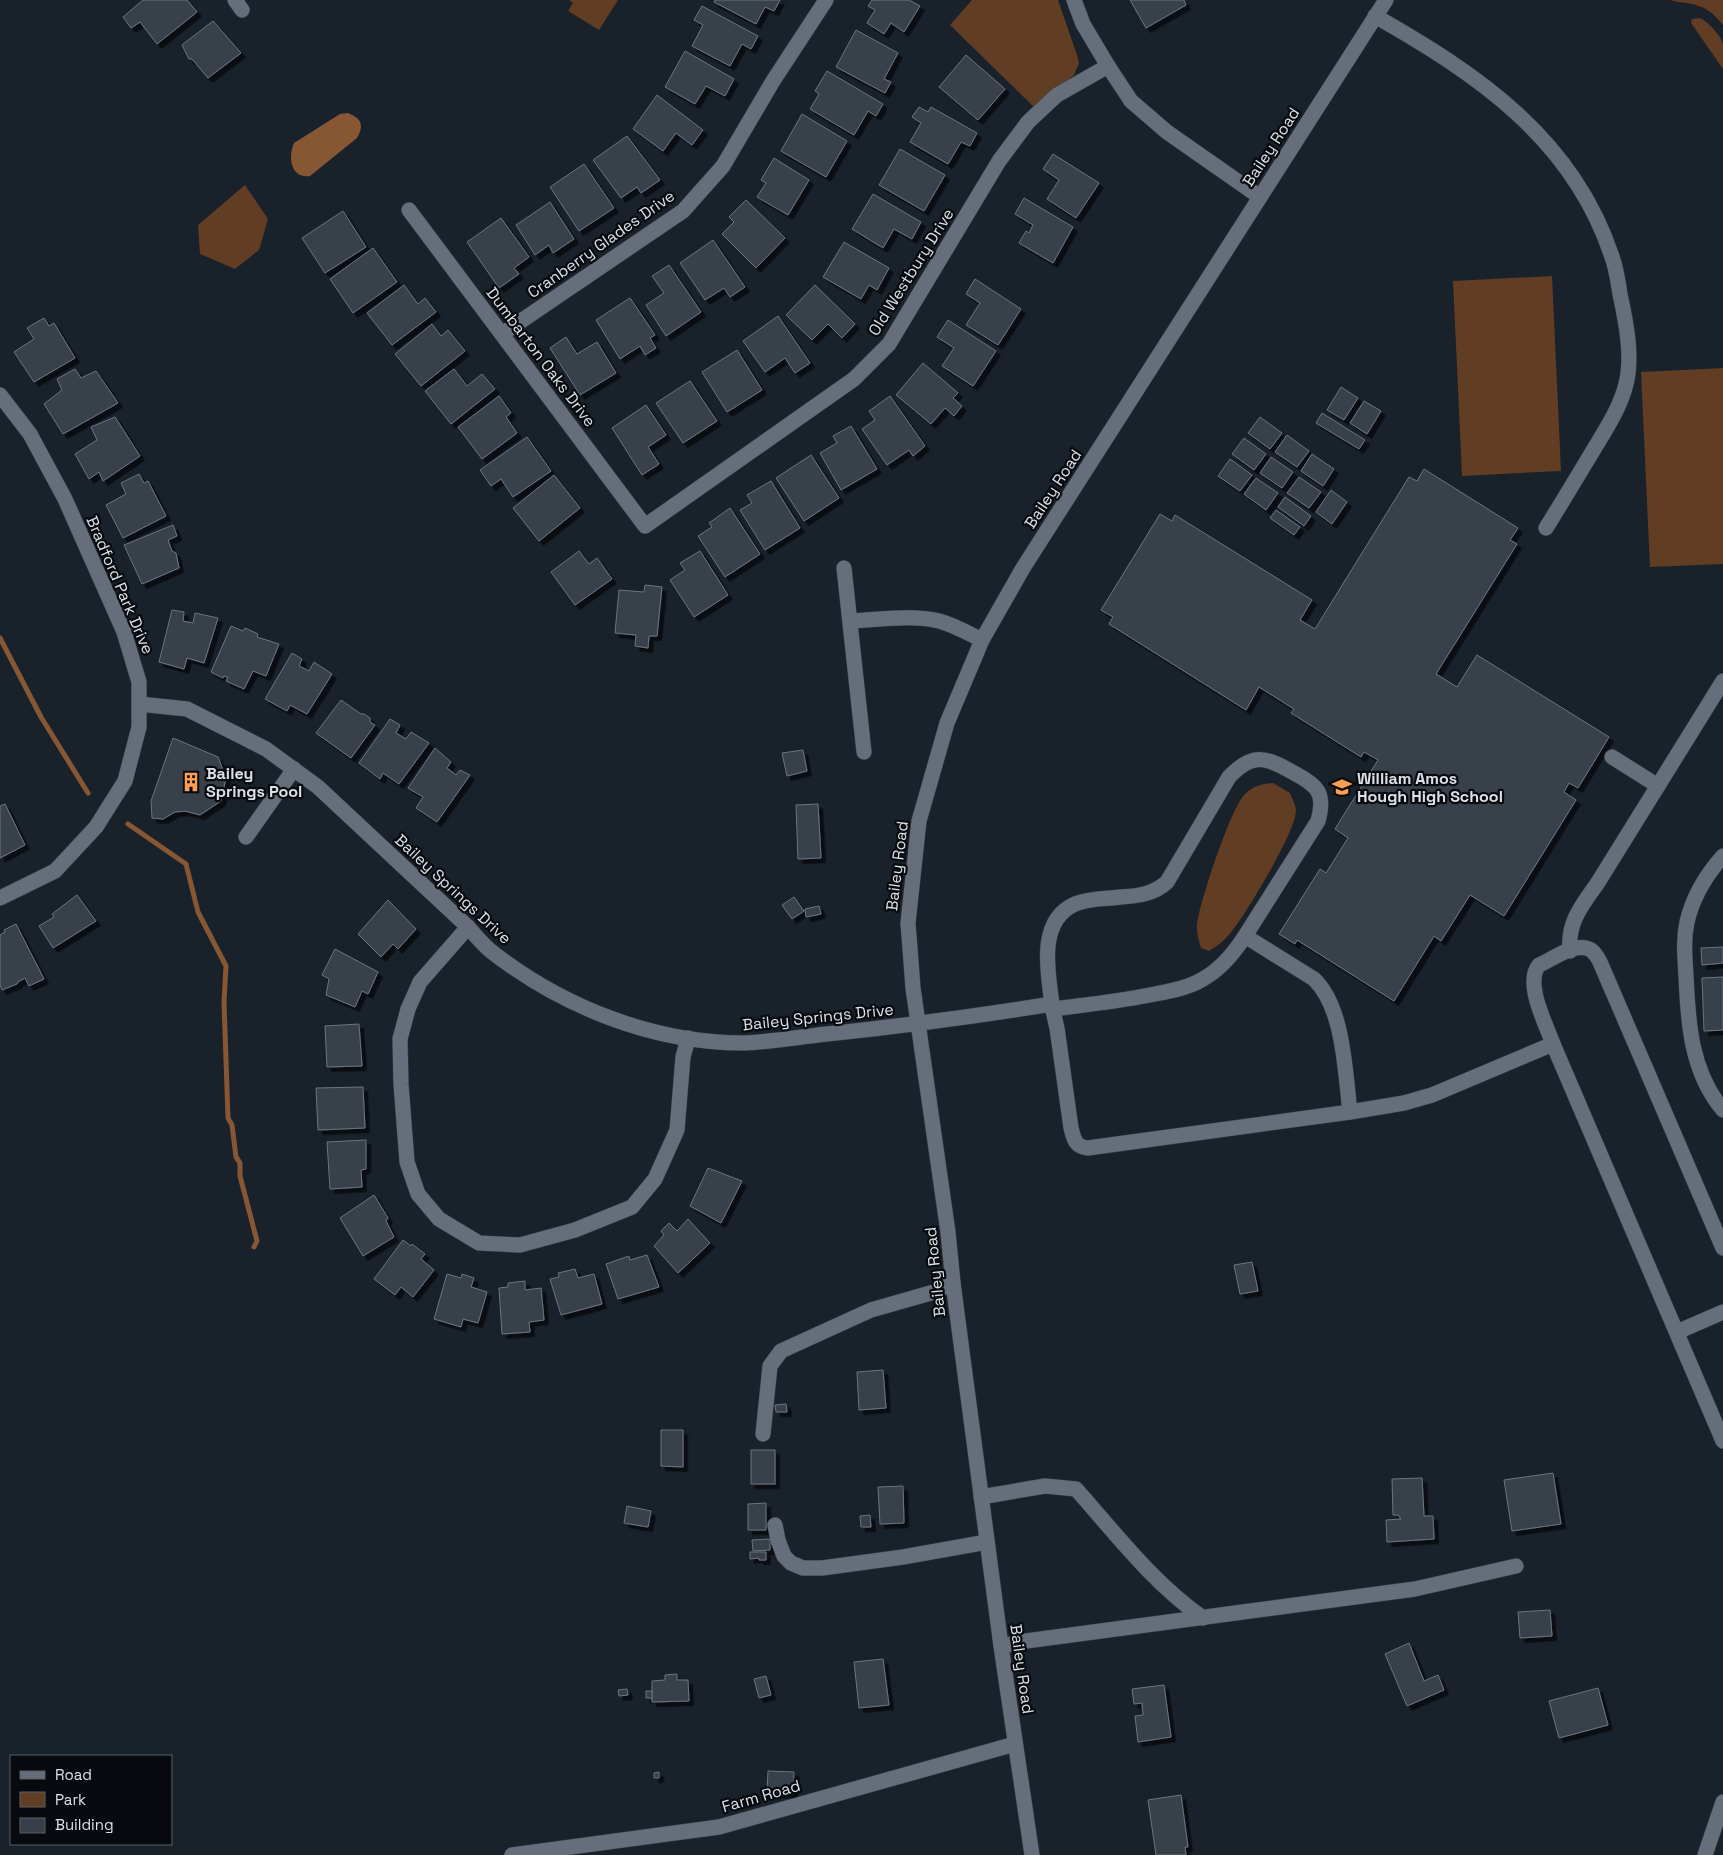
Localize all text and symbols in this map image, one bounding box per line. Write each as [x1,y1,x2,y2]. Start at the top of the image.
street label: Bailey Road [1238,103,1304,191]
street label: Cranberry Glades Drive [523,185,679,303]
street label: Old Westbury Drive [863,204,959,340]
street label: Dumbarton Oaks Drive [482,283,600,431]
street label: Bailey Road [1020,445,1086,533]
street label: Bradford Park Drive [81,513,159,657]
place label: Bailey Springs Pool [206,763,302,802]
place label: William Amos Hough High School [1357,768,1503,807]
building icon: Bailey Springs Pool [180,771,202,793]
school or university icon: William Amos Hough High School [1331,776,1353,798]
street label: Bailey Road [881,820,913,912]
street label: Bailey Springs Drive [390,829,516,949]
street label: Bailey Springs Drive [741,999,895,1035]
street label: Bailey Road [920,1226,950,1318]
street label: Bailey Road [1005,1623,1039,1715]
legend [10,1755,172,1845]
text: Road [55,1765,92,1784]
street label: Farm Road [719,1775,803,1817]
text: Park [55,1790,86,1809]
text: Building [55,1815,114,1834]

